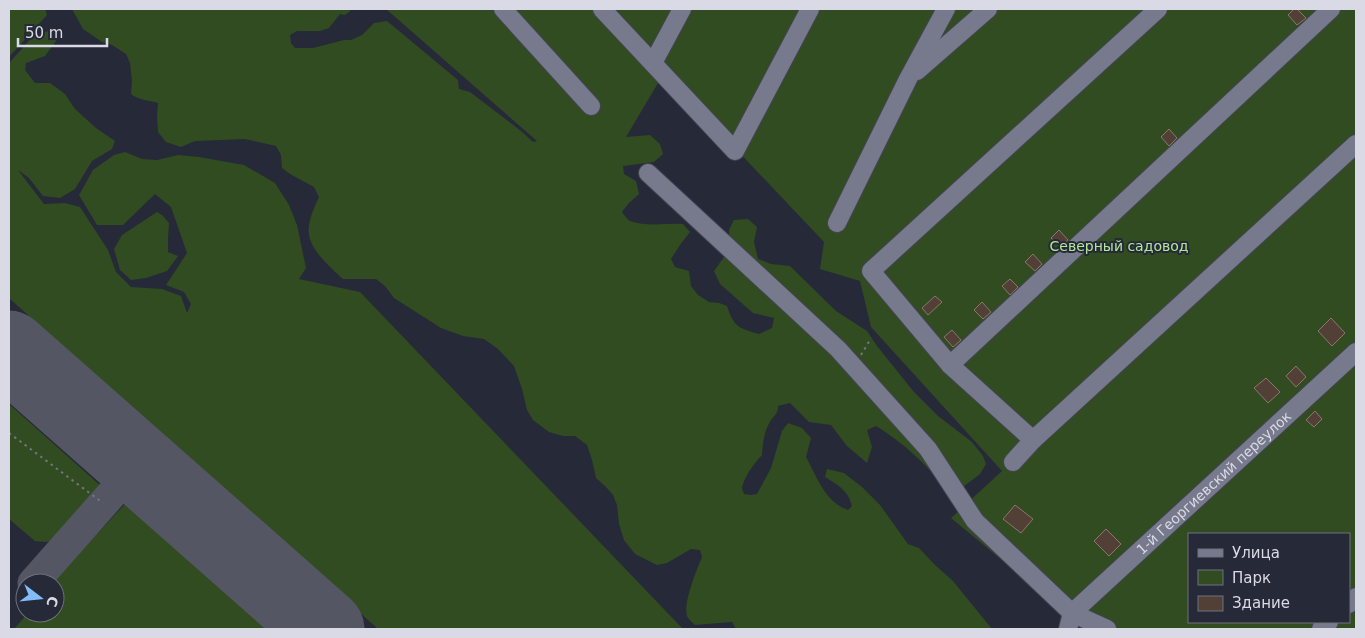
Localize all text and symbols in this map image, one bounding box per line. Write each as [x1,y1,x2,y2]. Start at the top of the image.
scale bar [18,15,106,47]
text: 50 m [25,24,63,42]
park label: Северный садовод [1050,238,1188,254]
street label: 1-й Георгиевский переулок [1133,408,1294,558]
legend [1188,533,1350,623]
text: Улица [1232,544,1280,562]
text: Парк [1232,569,1271,587]
north arrow [15,573,65,623]
text: С [43,594,62,609]
text: Здание [1232,594,1290,612]

